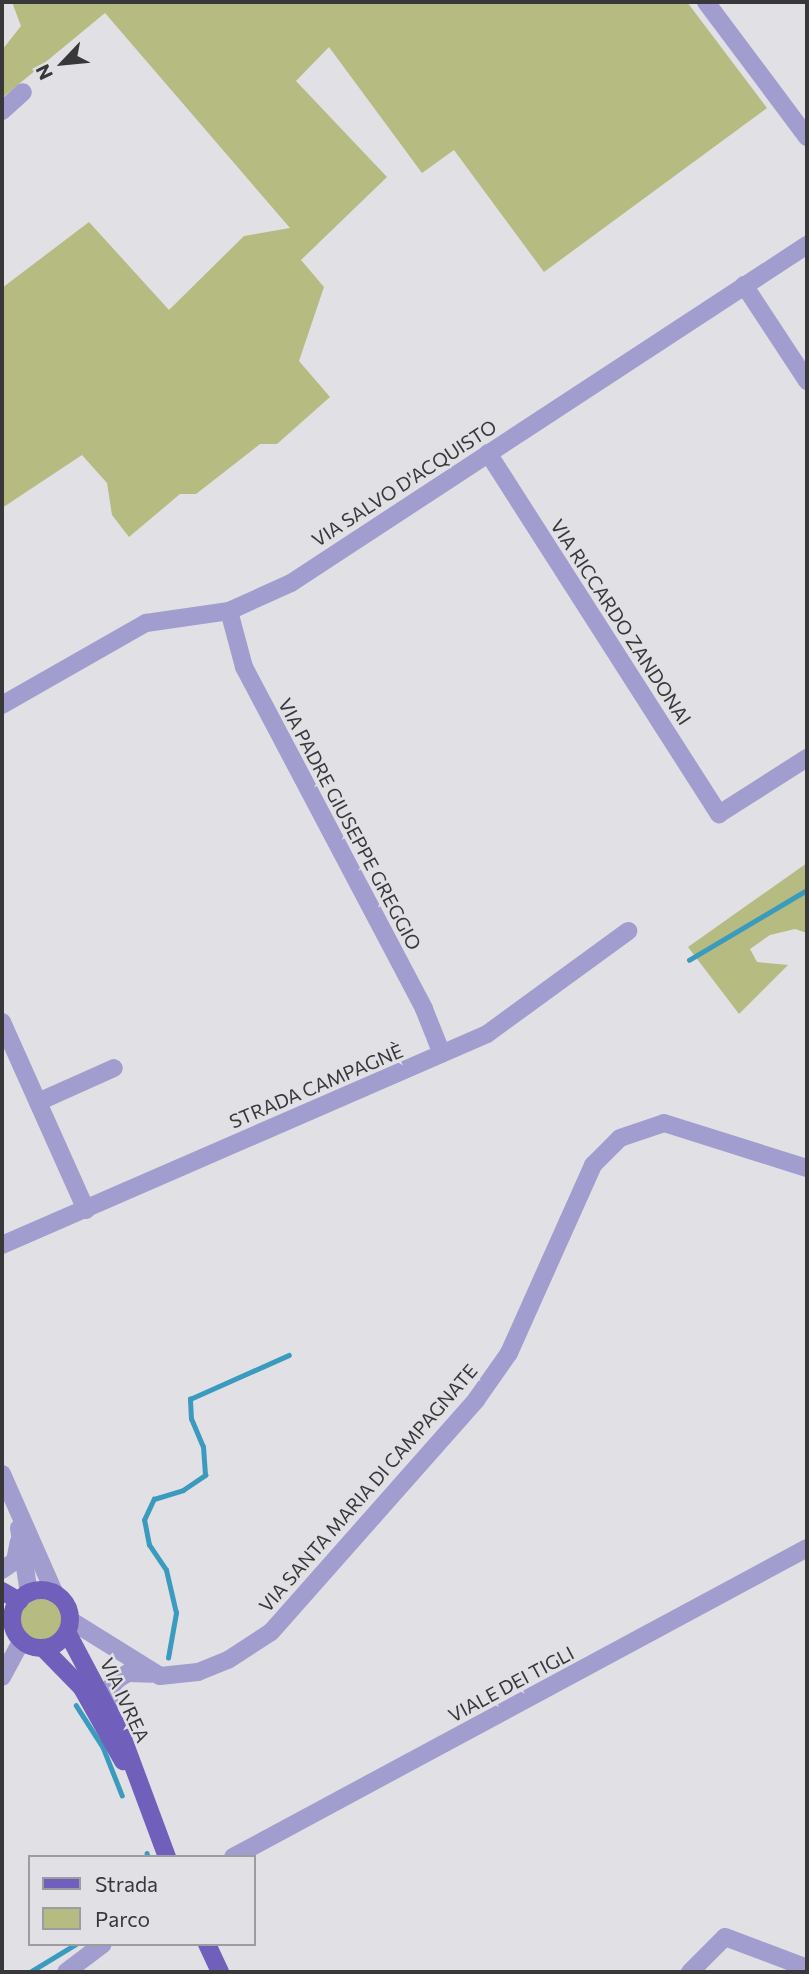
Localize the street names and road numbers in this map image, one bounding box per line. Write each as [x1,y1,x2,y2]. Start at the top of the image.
street label: VIA SALVO D'ACQUISTO [307,415,501,551]
street label: VIA RICCARDO ZANDONAI [546,515,696,729]
street label: VIA PADRE GIUSEPPE GREGGIO [274,694,426,954]
street label: STRADA CAMPAGNÈ [226,1039,406,1133]
street label: VIA SANTA MARIA DI CAMPAGNATE [254,1359,482,1617]
street label: VIALE DEI TIGLI [444,1641,578,1727]
street label: VIA IVREA [96,1654,154,1746]

